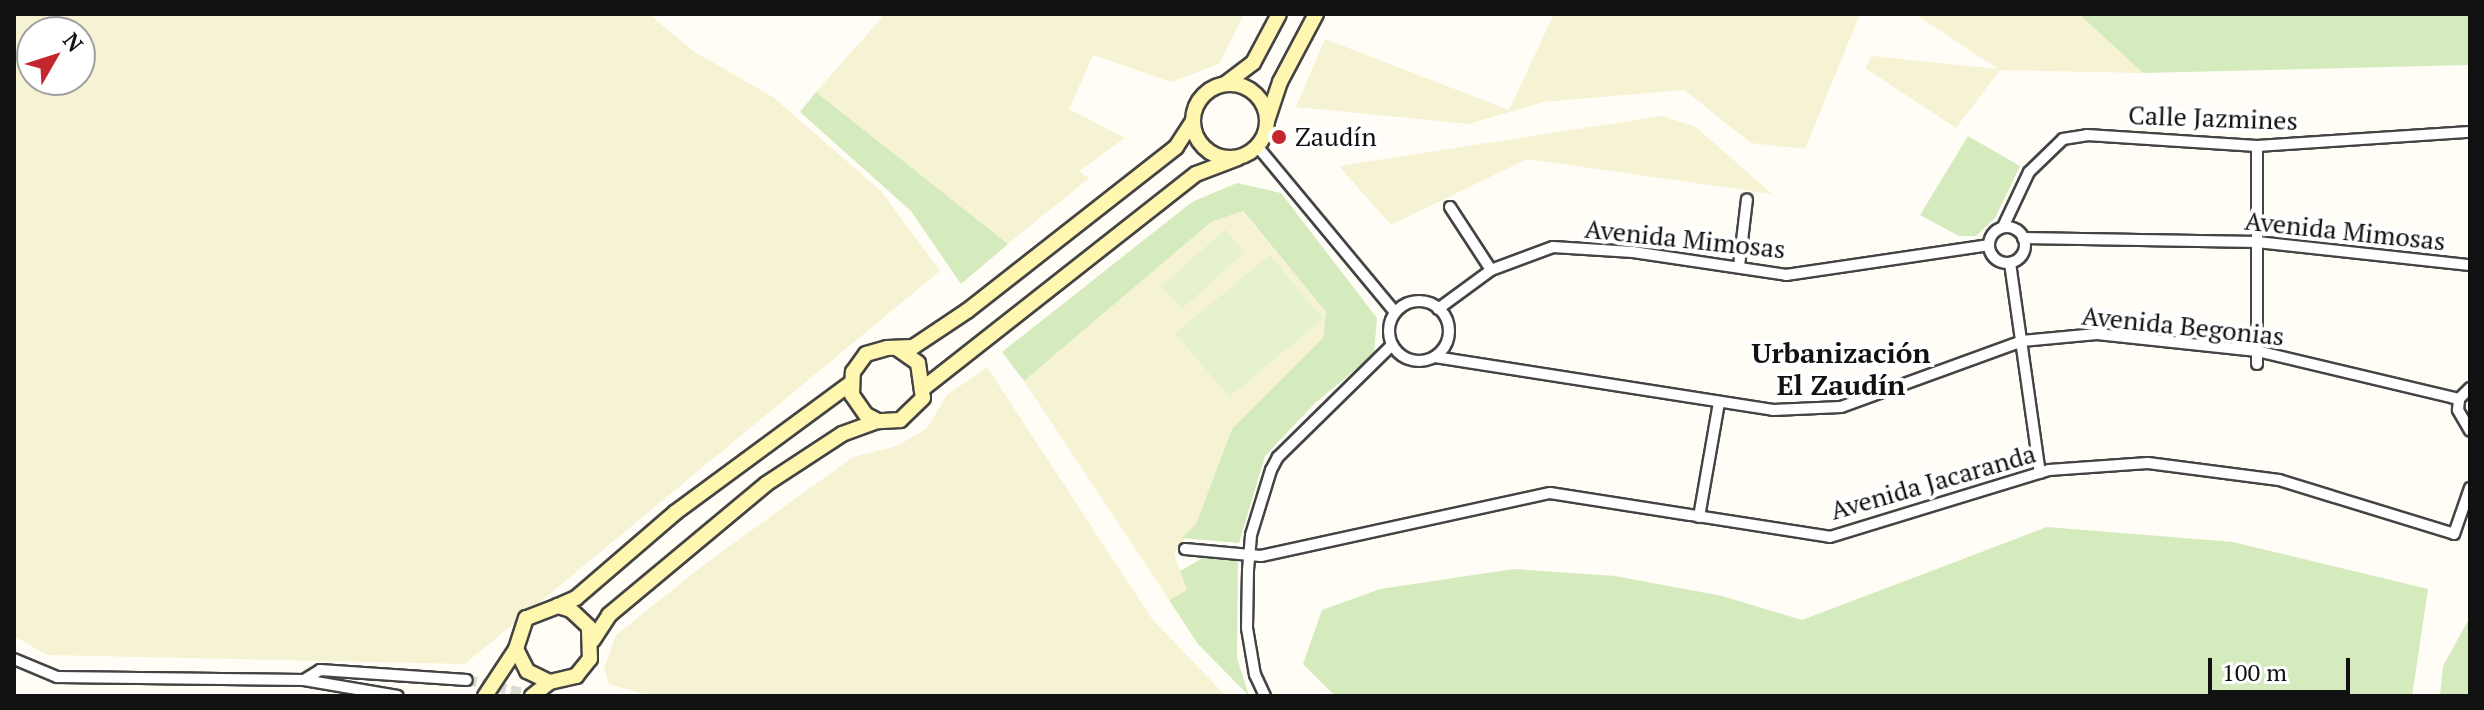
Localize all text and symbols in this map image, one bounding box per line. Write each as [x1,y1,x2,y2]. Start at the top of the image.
north arrow [16,16,96,96]
text: N [57,26,90,57]
street label: Calle Jazmines [2128,99,2298,137]
place label: Zaudín [1295,121,1377,153]
marker: Zaudín [1270,128,1288,146]
street label: Avenida Mimosas [2243,205,2447,257]
street label: Avenida Mimosas [1583,213,1787,265]
street label: Avenida Begonias [2080,300,2286,352]
district label: Urbanización El Zaudín [1751,336,1931,402]
street label: Avenida Jacaranda [1827,438,2039,526]
scale bar [2212,642,2354,692]
text: 100 m [2222,656,2287,688]

